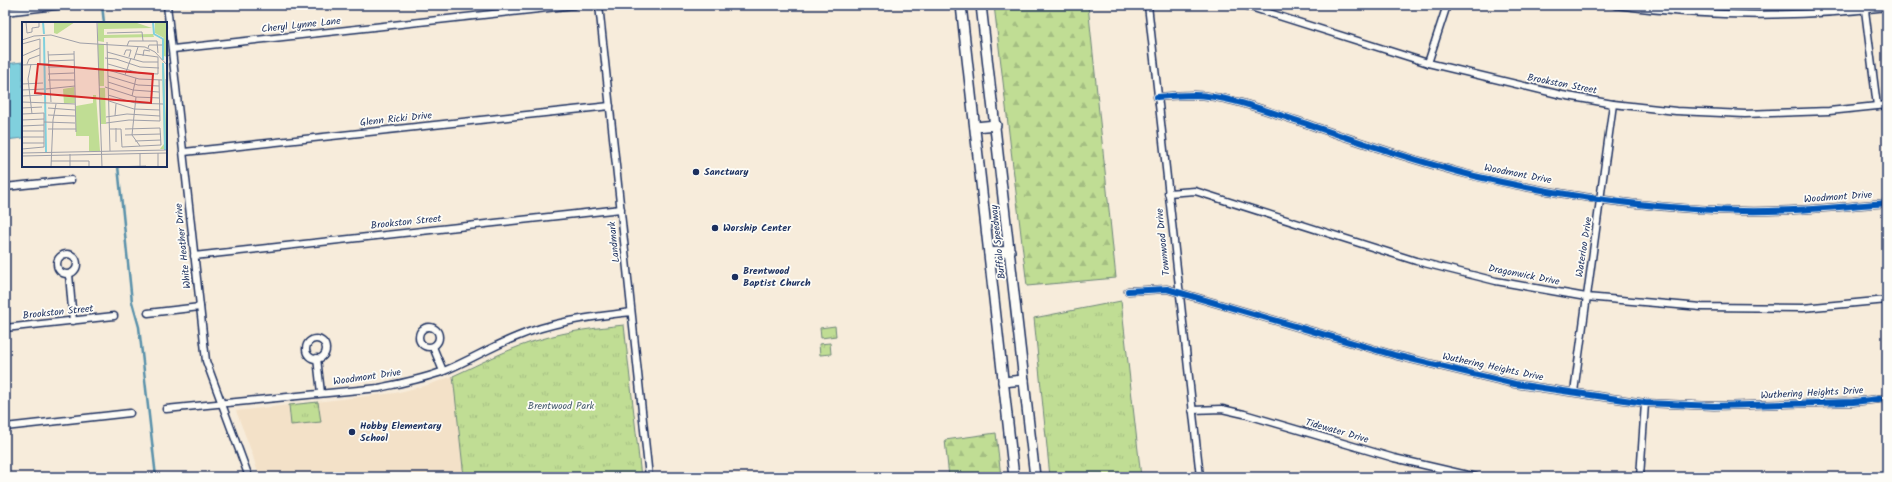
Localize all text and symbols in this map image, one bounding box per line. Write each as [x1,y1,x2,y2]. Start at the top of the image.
street label: Cheryl Lynne Lane [261,13,342,37]
inset map [22,22,167,167]
street label: Brookston Street [1526,69,1598,99]
street label: Glenn Ricki Drive [359,107,433,131]
street label: Woodmont Drive [1483,160,1554,188]
place label: Sanctuary [704,164,749,180]
marker: Sanctuary [691,167,701,177]
street label: Woodmont Drive [1803,187,1873,207]
street label: White Heather Drive [171,202,195,289]
street label: Buffalo Speedway [986,204,1010,280]
street label: Townwood Drive [1151,207,1174,276]
street label: Brookston Street [370,210,442,234]
street label: Waterloo Drive [1571,215,1597,278]
street label: Landmark [604,220,624,263]
place label: Worship Center [723,220,791,236]
marker: Worship Center [710,223,720,233]
street label: Dragonwick Drive [1487,260,1561,290]
place label: Brentwood Baptist Church [743,263,811,291]
marker: Brentwood Baptist Church [730,272,740,282]
street label: Brookston Street [22,300,94,324]
street label: Wuthering Heights Drive [1441,348,1545,386]
street label: Woodmont Drive [332,364,402,390]
street label: Wuthering Heights Drive [1760,382,1864,404]
park label: Brentwood Park [528,398,594,414]
street label: Tidewater Drive [1303,414,1371,448]
place label: Hobby Elementary School [360,418,442,446]
marker: Hobby Elementary School [347,427,357,437]

